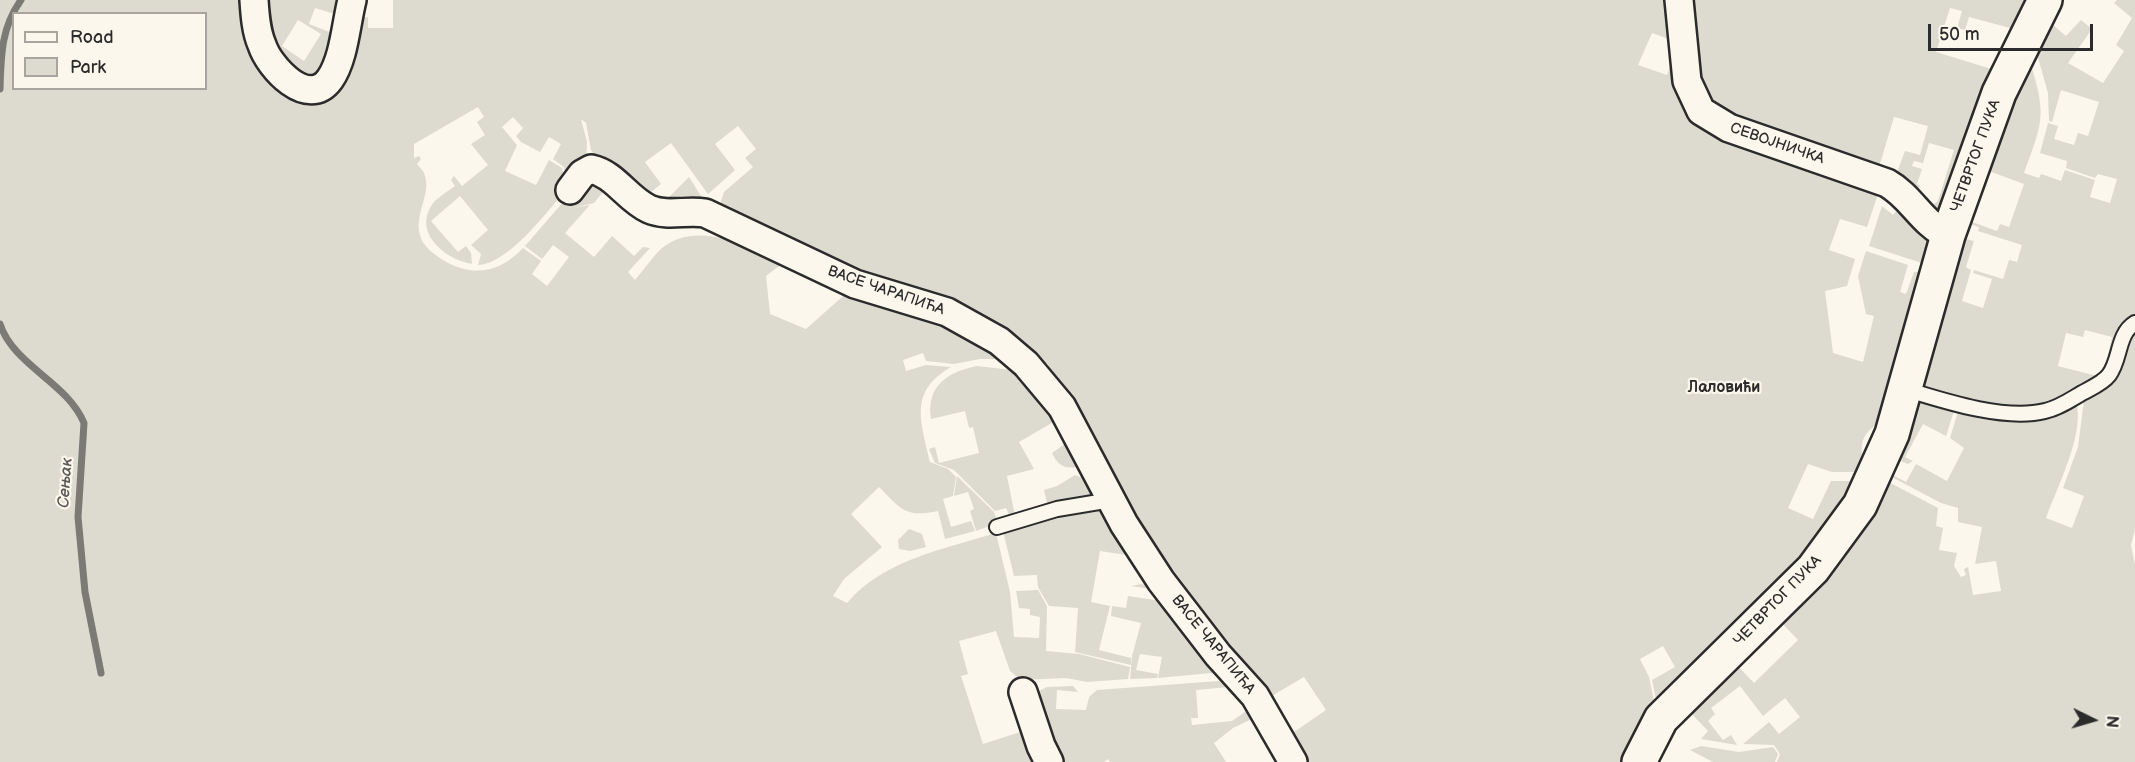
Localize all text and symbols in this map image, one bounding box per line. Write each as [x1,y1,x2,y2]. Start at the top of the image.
legend [12,12,207,90]
scale bar [1931,12,2096,50]
text: 50 m [1939,24,1980,45]
text: Road [70,27,114,48]
text: Park [70,57,106,78]
street label: ЧЕТВРТОГ ПУКА [1947,97,2005,215]
street label: СЕВОЈНИЧКА [1728,119,1826,169]
street label: ВАСЕ ЧАРАПИЋА [825,263,947,319]
district label: Лаловићи [1688,378,1760,398]
water label: Сењак [55,457,77,509]
street label: ЧЕТВРТОГ ПУКА [1730,552,1826,650]
street label: ВАСЕ ЧАРАПИЋА [1167,592,1259,698]
north arrow [2063,690,2123,750]
text: N [2101,715,2121,728]

